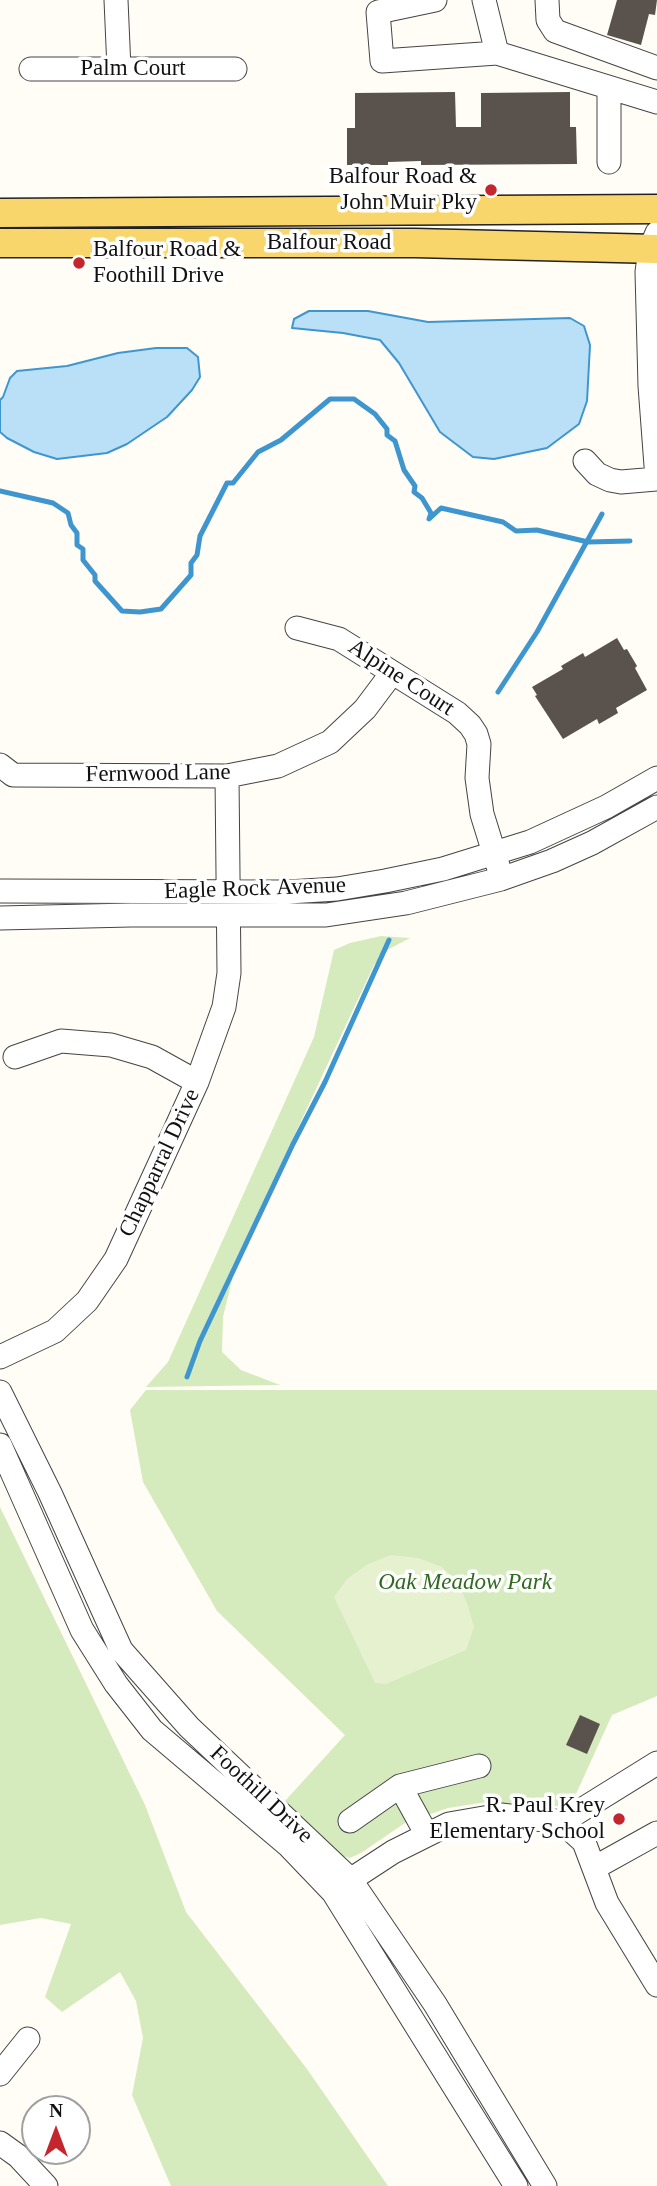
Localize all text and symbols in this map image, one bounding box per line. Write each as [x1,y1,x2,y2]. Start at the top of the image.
street label: Palm Court [80,55,186,83]
place label: Balfour Road & John Muir Pky [329,163,477,217]
marker: Balfour Road & John Muir Pky [483,182,499,198]
street label: Balfour Road [267,229,391,257]
place label: Balfour Road & Foothill Drive [93,236,241,290]
marker: Balfour Road & Foothill Drive [71,255,87,271]
street label: Alpine Court [343,634,459,722]
street label: Fernwood Lane [85,759,231,789]
street label: Eagle Rock Avenue [163,872,347,906]
street label: Chapparral Drive [114,1085,206,1241]
park label: Oak Meadow Park [378,1569,552,1597]
street label: Foothill Drive [204,1740,318,1850]
place label: R. Paul Krey Elementary School [429,1792,605,1846]
marker: R. Paul Krey Elementary School [611,1811,627,1827]
north arrow [21,2095,91,2165]
text: N [49,2100,63,2121]

